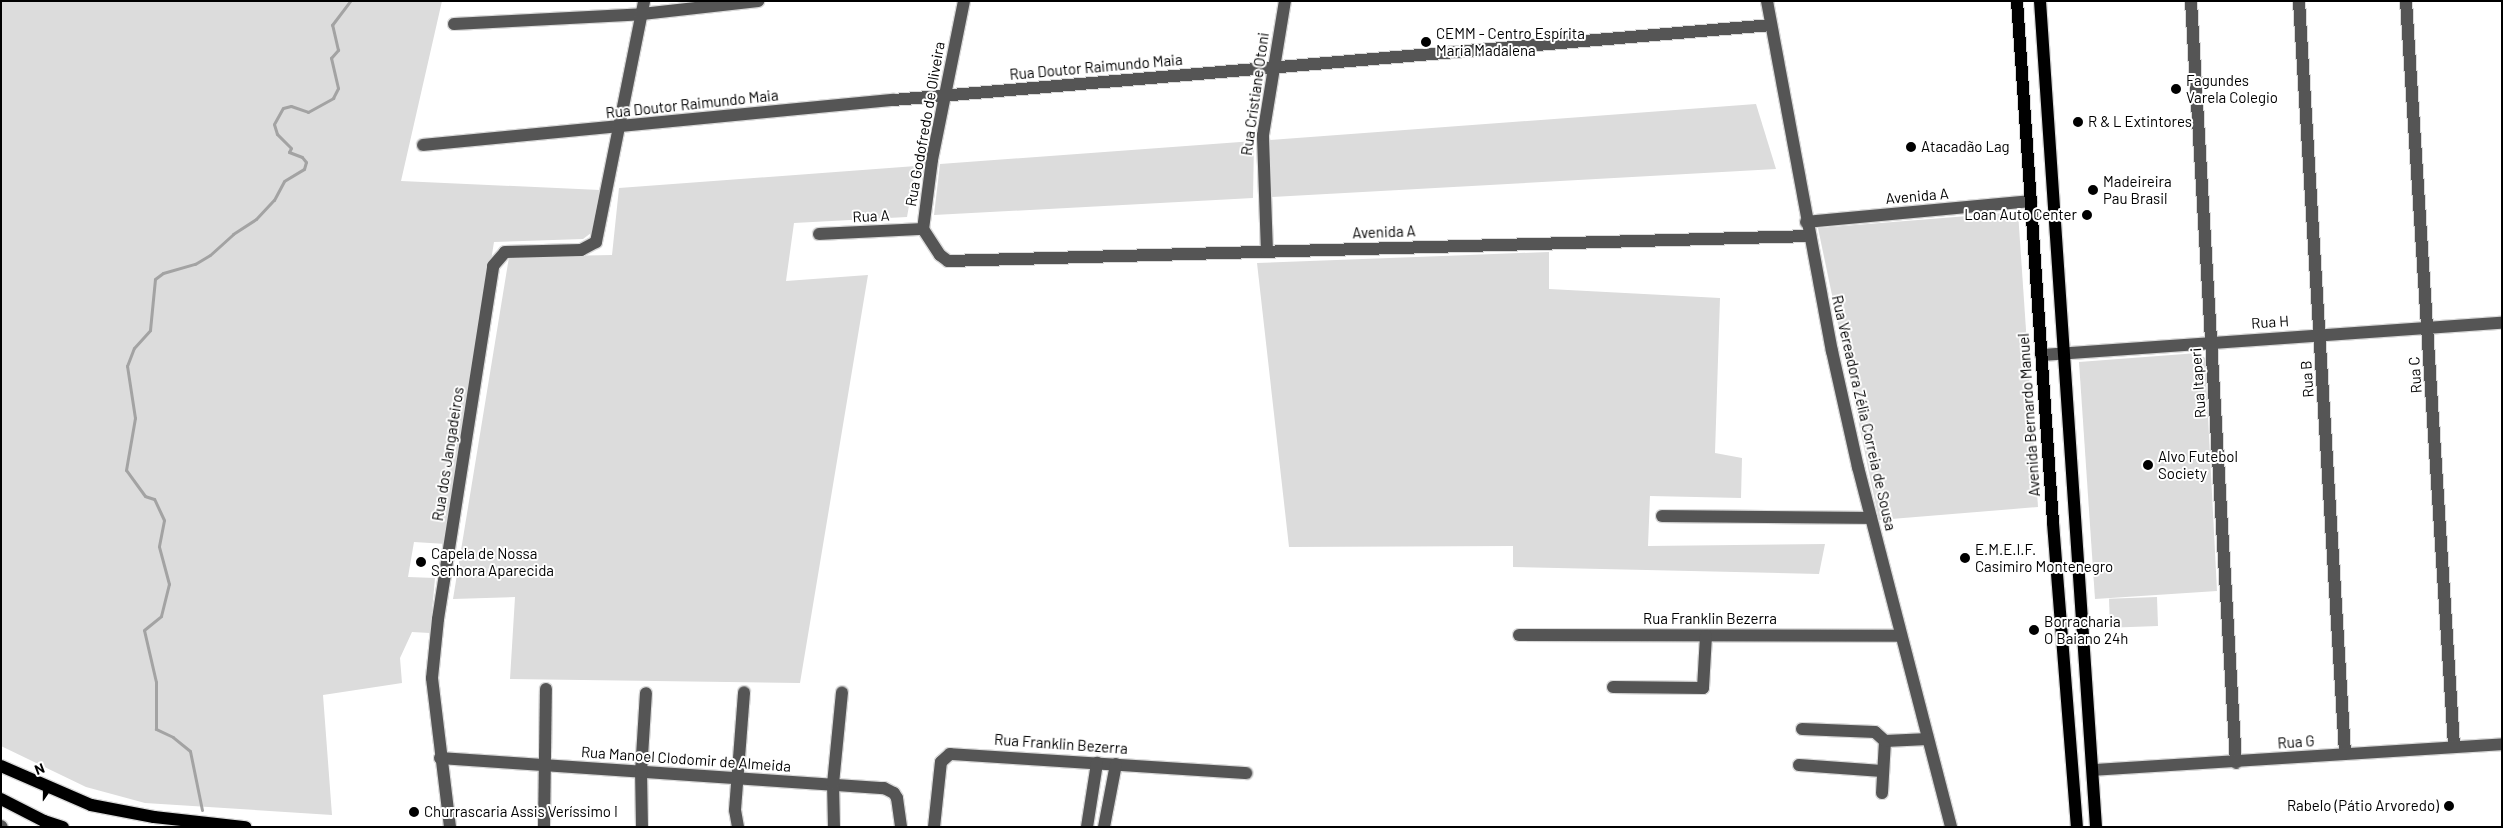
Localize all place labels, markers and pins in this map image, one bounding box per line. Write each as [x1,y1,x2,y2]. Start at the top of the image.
place label: CEMM - Centro Espírita Maria Madalena [1436,24,1585,59]
marker: CEMM - Centro Espírita Maria Madalena [1420,36,1432,48]
place label: Fagundes Varela Colegio [2186,71,2278,106]
marker: Fagundes Varela Colegio [2170,83,2182,95]
place label: R & L Extintores [2088,113,2192,131]
marker: R & L Extintores [2072,116,2084,128]
place label: Atacadão Lag [1921,138,2010,156]
marker: Atacadão Lag [1905,141,1917,153]
place label: Madeireira Pau Brasil [2103,172,2172,207]
marker: Madeireira Pau Brasil [2087,184,2099,196]
place label: Loan Auto Center [1964,206,2077,224]
marker: Loan Auto Center [2081,209,2093,221]
place label: Alvo Futebol Society [2158,447,2238,482]
marker: Alvo Futebol Society [2142,459,2154,471]
place label: E.M.E.I.F. Casimiro Montenegro [1975,540,2113,575]
place label: Capela de Nossa Senhora Aparecida [431,544,554,579]
marker: E.M.E.I.F. Casimiro Montenegro [1959,552,1971,564]
marker: Capela de Nossa Senhora Aparecida [415,556,427,568]
place label: Borracharia O Baiano 24h [2044,612,2128,647]
marker: Borracharia O Baiano 24h [2028,624,2040,636]
place label: Rabelo (Pátio Arvoredo) [2287,797,2439,815]
marker: Rabelo (Pátio Arvoredo) [2443,800,2455,812]
place label: Churrascaria Assis Veríssimo I [424,803,618,821]
marker: Churrascaria Assis Veríssimo I [408,806,420,818]

